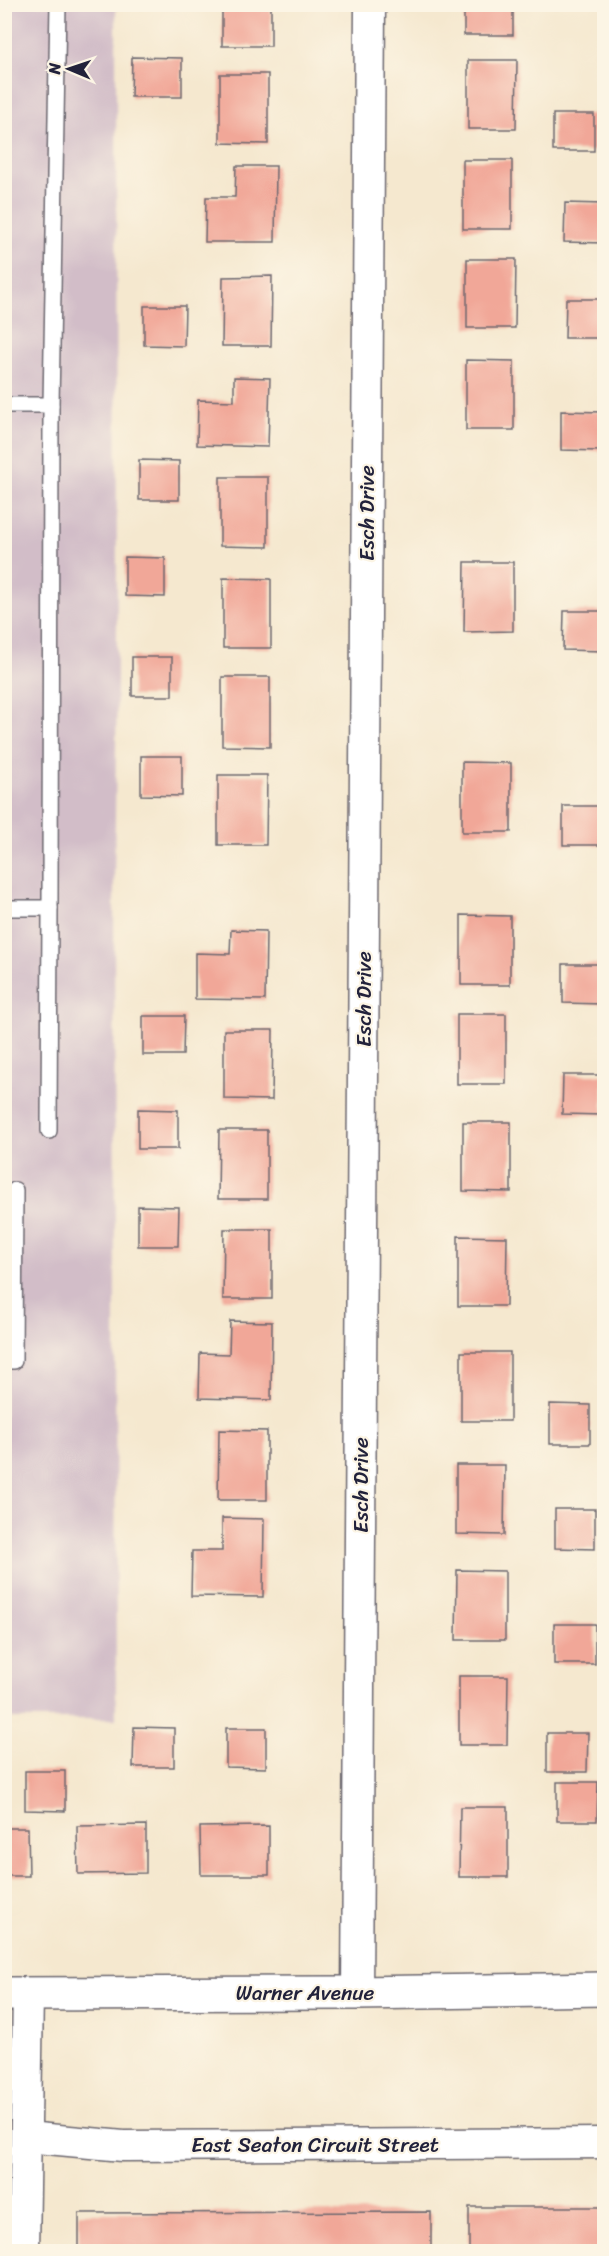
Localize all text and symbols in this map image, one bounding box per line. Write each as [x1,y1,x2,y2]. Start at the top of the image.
north arrow [39,39,99,99]
text: N [40,62,69,76]
street label: Esch Drive [348,465,386,561]
street label: Esch Drive [345,951,383,1047]
street label: Esch Drive [342,1437,380,1533]
street label: Warner Avenue [236,1974,374,2012]
street label: East Seaton Circuit Street [191,2126,439,2164]

